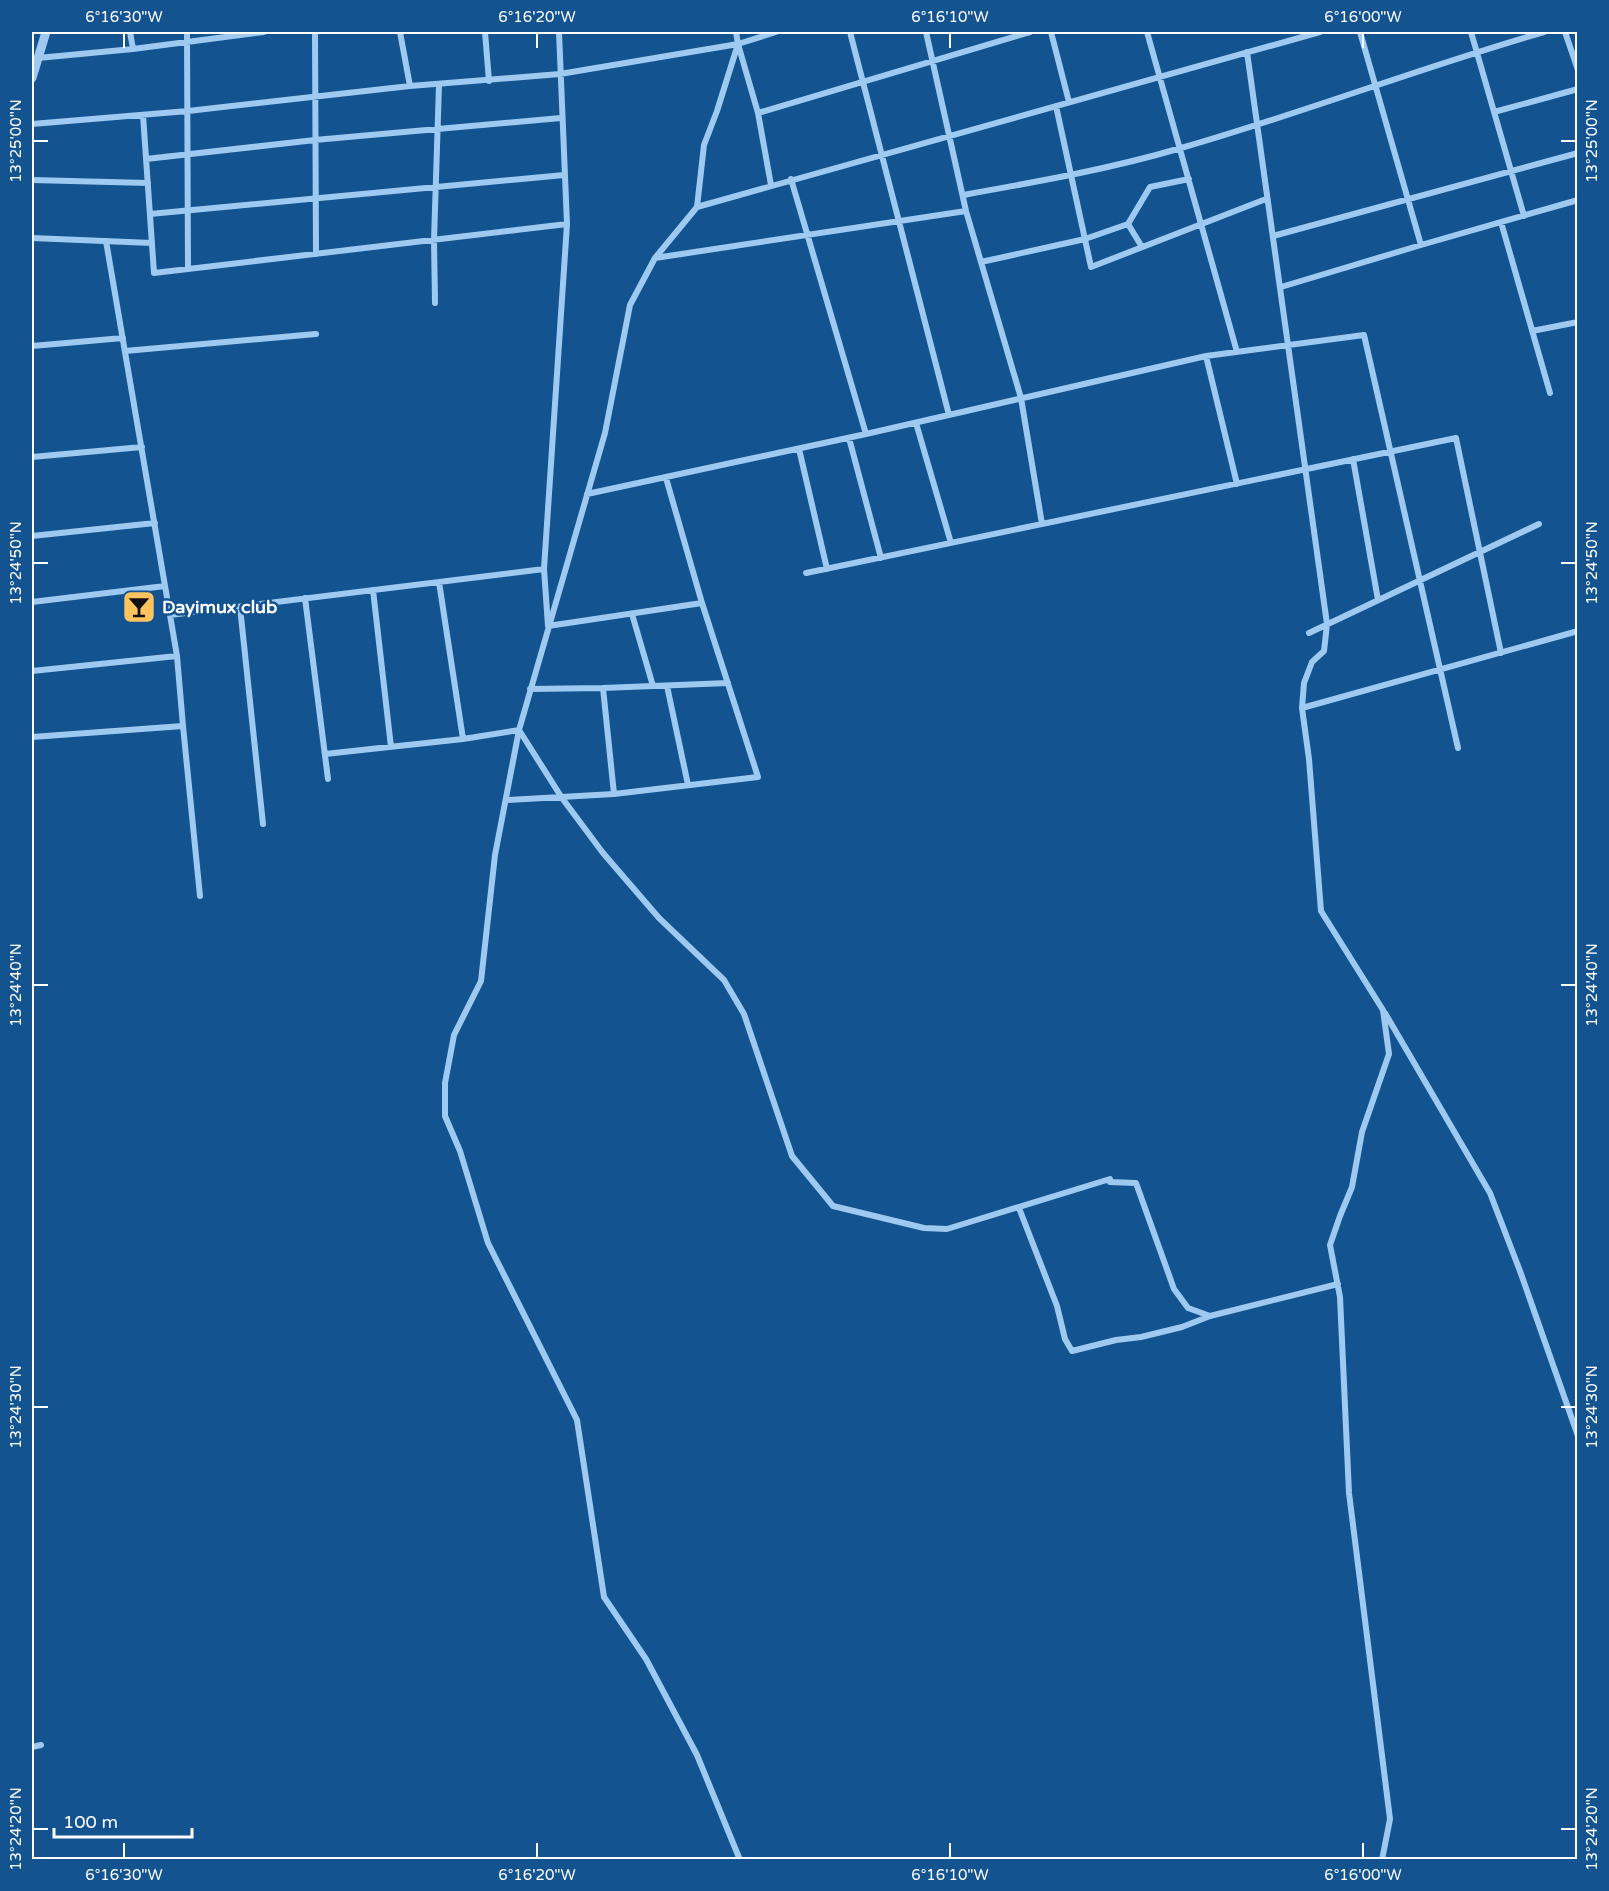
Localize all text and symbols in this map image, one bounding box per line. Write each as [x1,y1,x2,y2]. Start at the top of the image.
text: 6°16'30"W [85,8,163,26]
text: 6°16'20"W [498,8,576,26]
text: 6°16'10"W [911,8,989,26]
text: 6°16'00"W [1324,8,1402,26]
text: 13°25'00"N [7,99,25,183]
text: 13°25'00"N [1583,99,1601,183]
text: 13°24'50"N [7,521,25,605]
text: 13°24'50"N [1583,521,1601,605]
bar icon: Dayimux club [121,589,157,625]
place label: Dayimux club [162,596,277,618]
text: 13°24'40"N [7,943,25,1027]
text: 13°24'40"N [1583,943,1601,1027]
text: 13°24'30"N [7,1365,25,1449]
text: 13°24'30"N [1583,1365,1601,1449]
text: 13°24'20"N [7,1787,25,1871]
text: 13°24'20"N [1583,1787,1601,1871]
scale bar [54,1801,192,1839]
text: 100 m [63,1811,118,1833]
text: 6°16'30"W [85,1866,163,1884]
text: 6°16'20"W [498,1866,576,1884]
text: 6°16'10"W [911,1866,989,1884]
text: 6°16'00"W [1324,1866,1402,1884]

